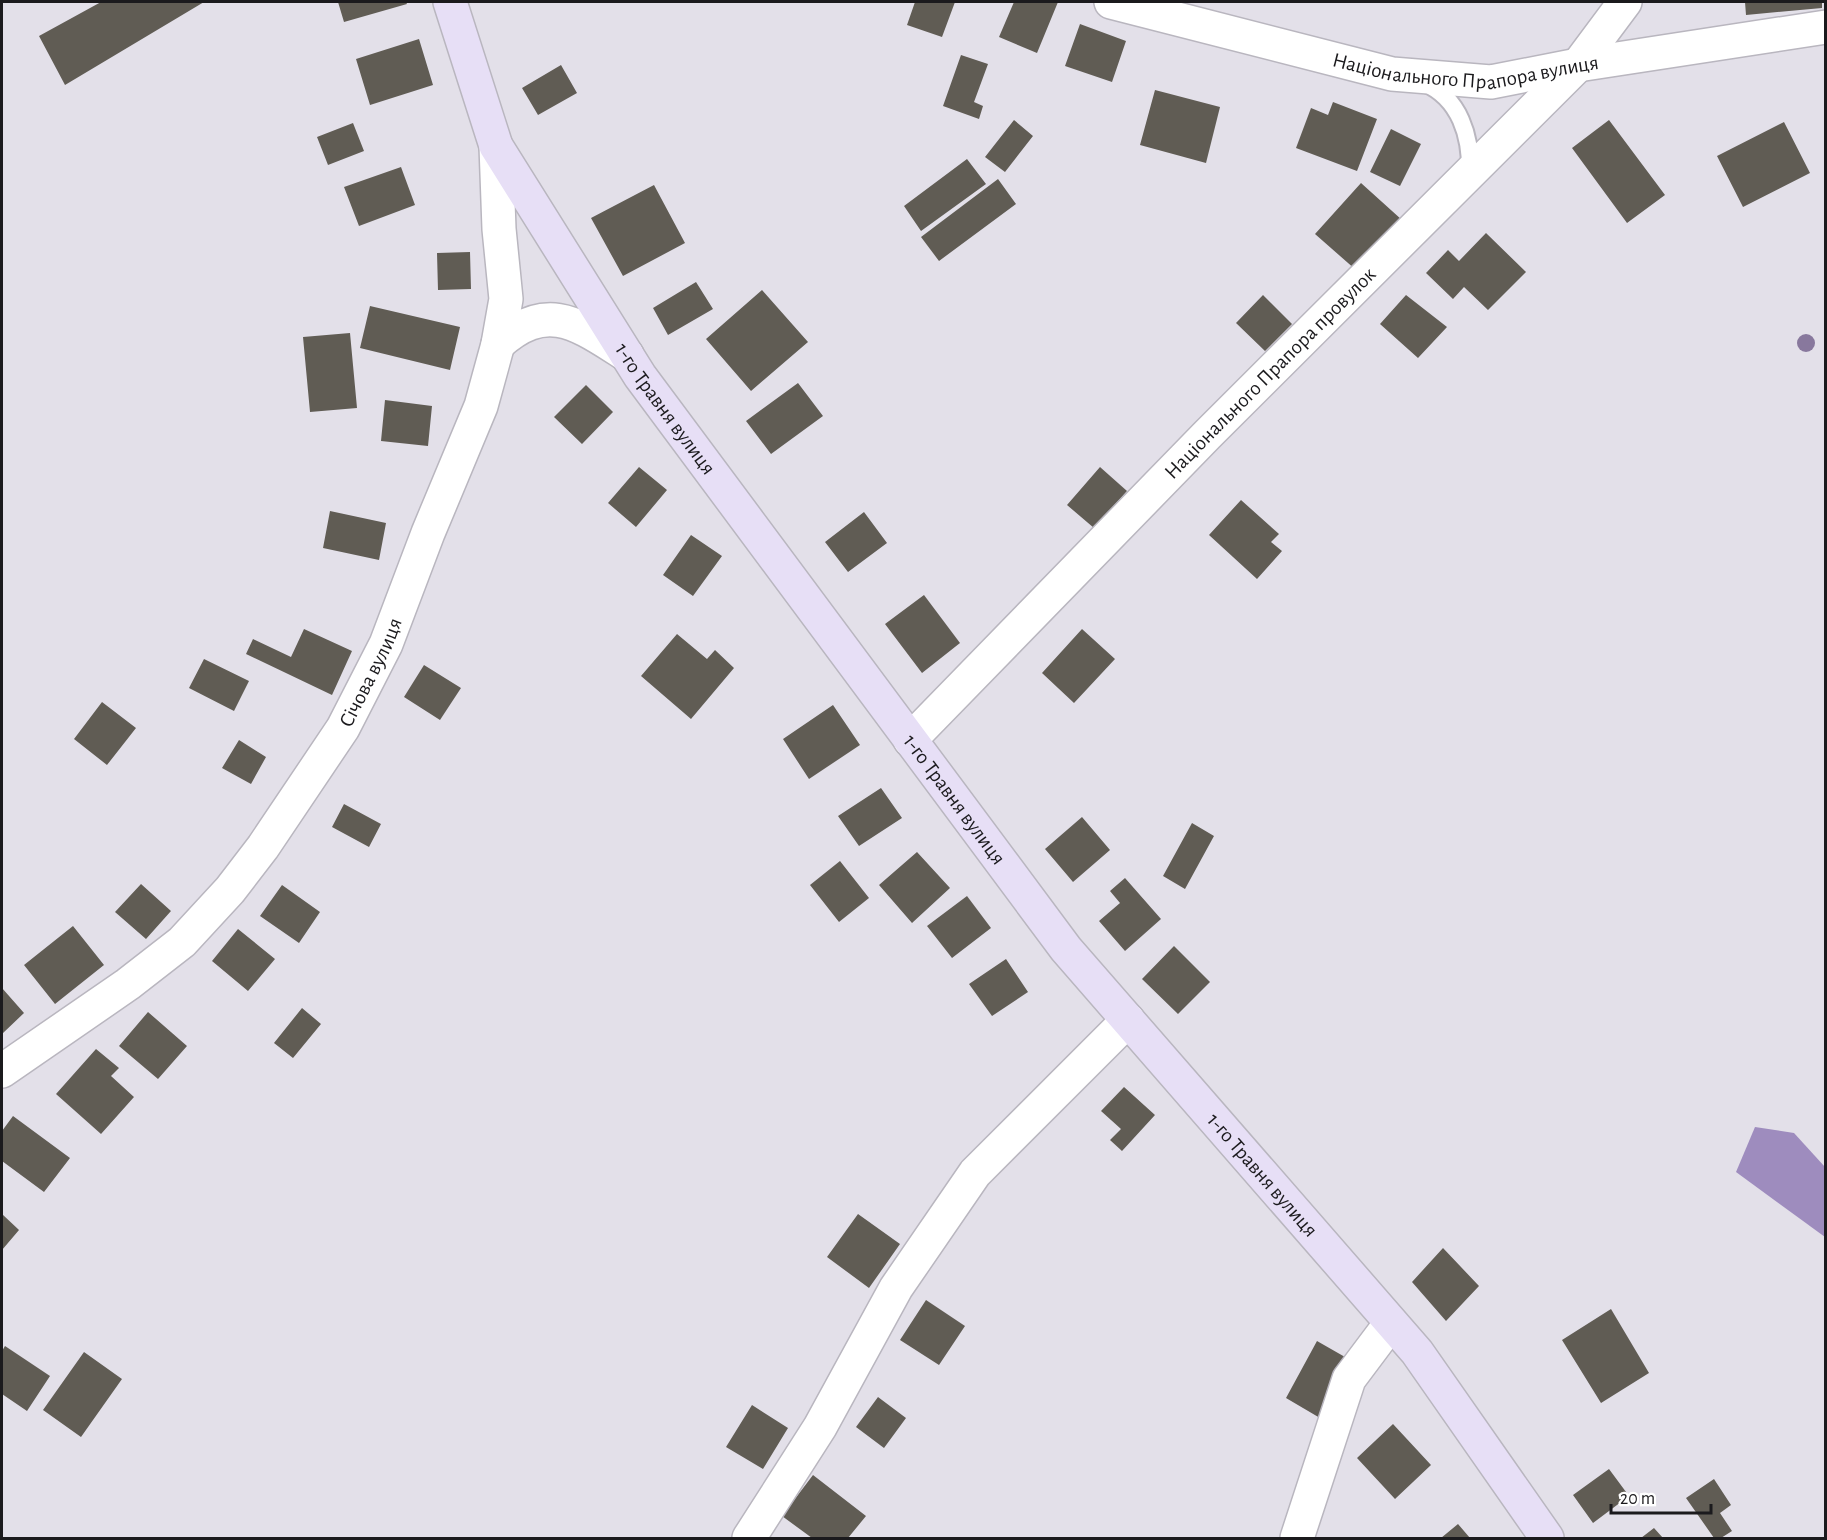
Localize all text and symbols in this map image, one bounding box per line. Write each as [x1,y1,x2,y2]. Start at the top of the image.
street label: Національного Прапора вулиця [1330,49,1600,93]
street label: Національного Прапора провулок [1160,263,1380,483]
street label: 1-го Травня вулиця [612,339,720,478]
street label: Січова вулиця [335,615,405,730]
street label: 1-го Травня вулиця [900,730,1010,868]
street label: 1-го Травня вулиця [1203,1109,1322,1241]
scale bar [1611,1477,1712,1515]
text: 20 m [1620,1490,1655,1508]

